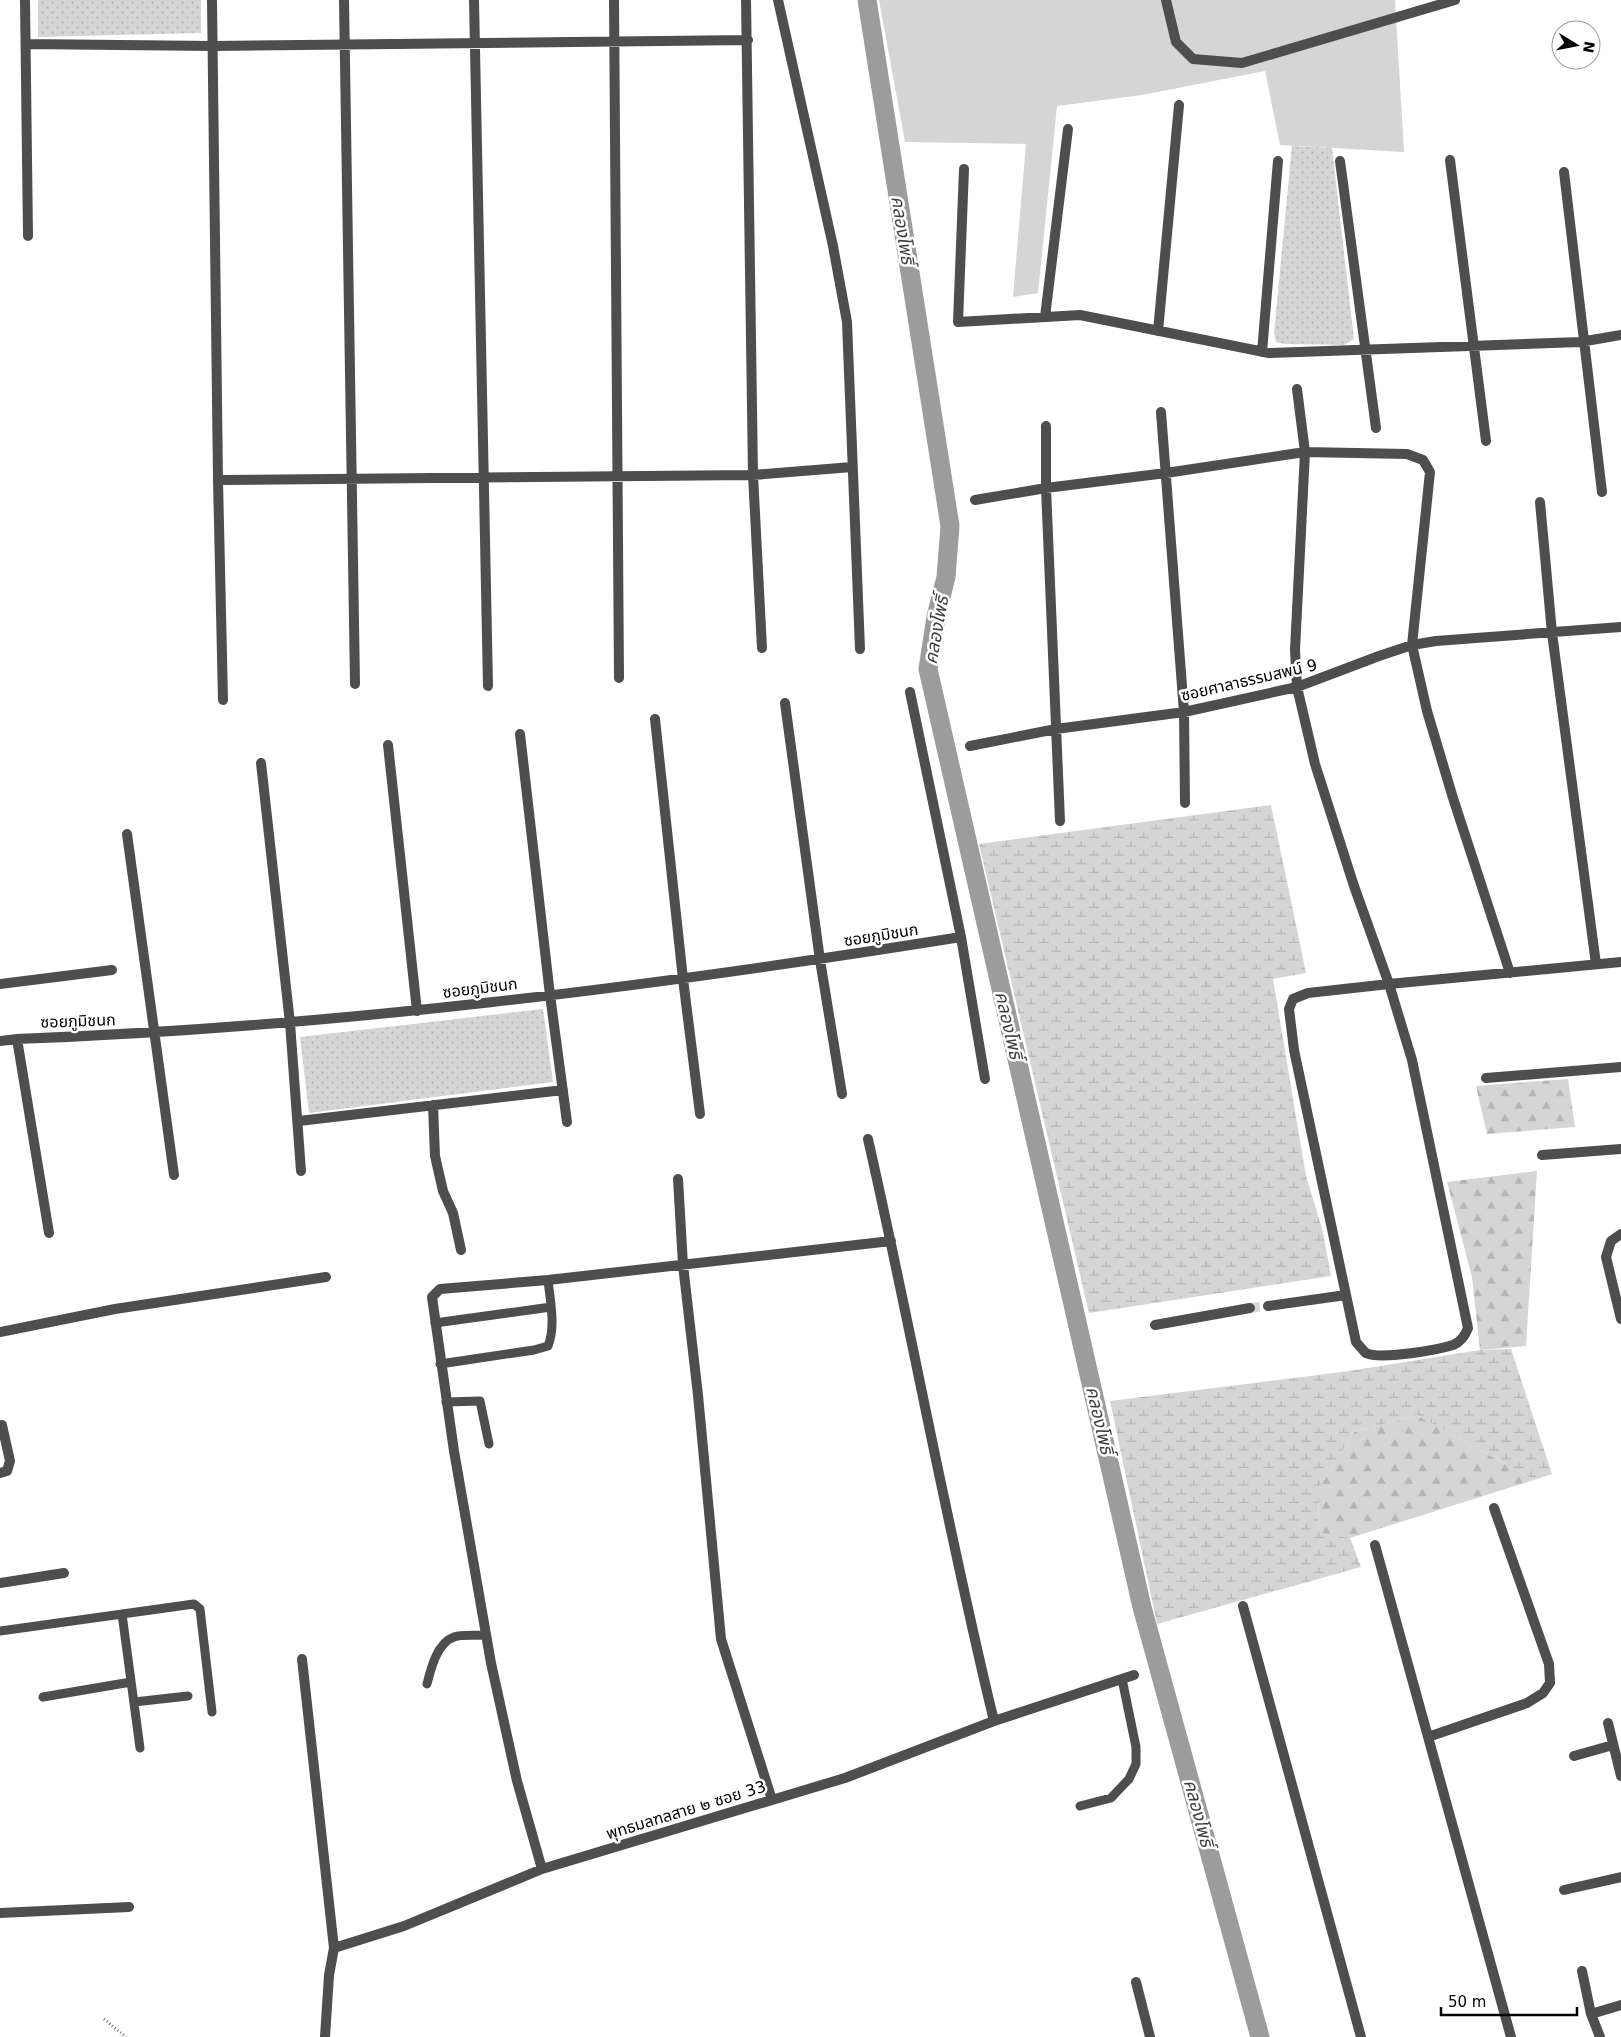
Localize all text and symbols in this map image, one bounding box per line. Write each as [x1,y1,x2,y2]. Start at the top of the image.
north arrow [1551,20,1601,70]
text: N [1580,40,1598,54]
water label: คลองโพธิ์ [887,194,920,271]
water label: คลองโพธิ์ [920,589,953,666]
street label: ซอยศาลาธรรมสพน์ 9 [1179,655,1319,705]
street label: ซอยภูมิชนก [842,920,920,950]
street label: ซอยภูมิชนก [441,974,519,1002]
water label: คลองโพธิ์ [991,989,1028,1066]
street label: ซอยภูมิชนก [40,1010,116,1032]
water label: คลองโพธิ์ [1082,1384,1119,1461]
street label: พุทธมลฑลสาย ๒ ซอย 33 [604,1777,768,1843]
water label: คลองโพธิ์ [1180,1777,1219,1854]
scale bar [1441,1984,1577,2016]
text: 50 m [1448,1993,1486,2011]

